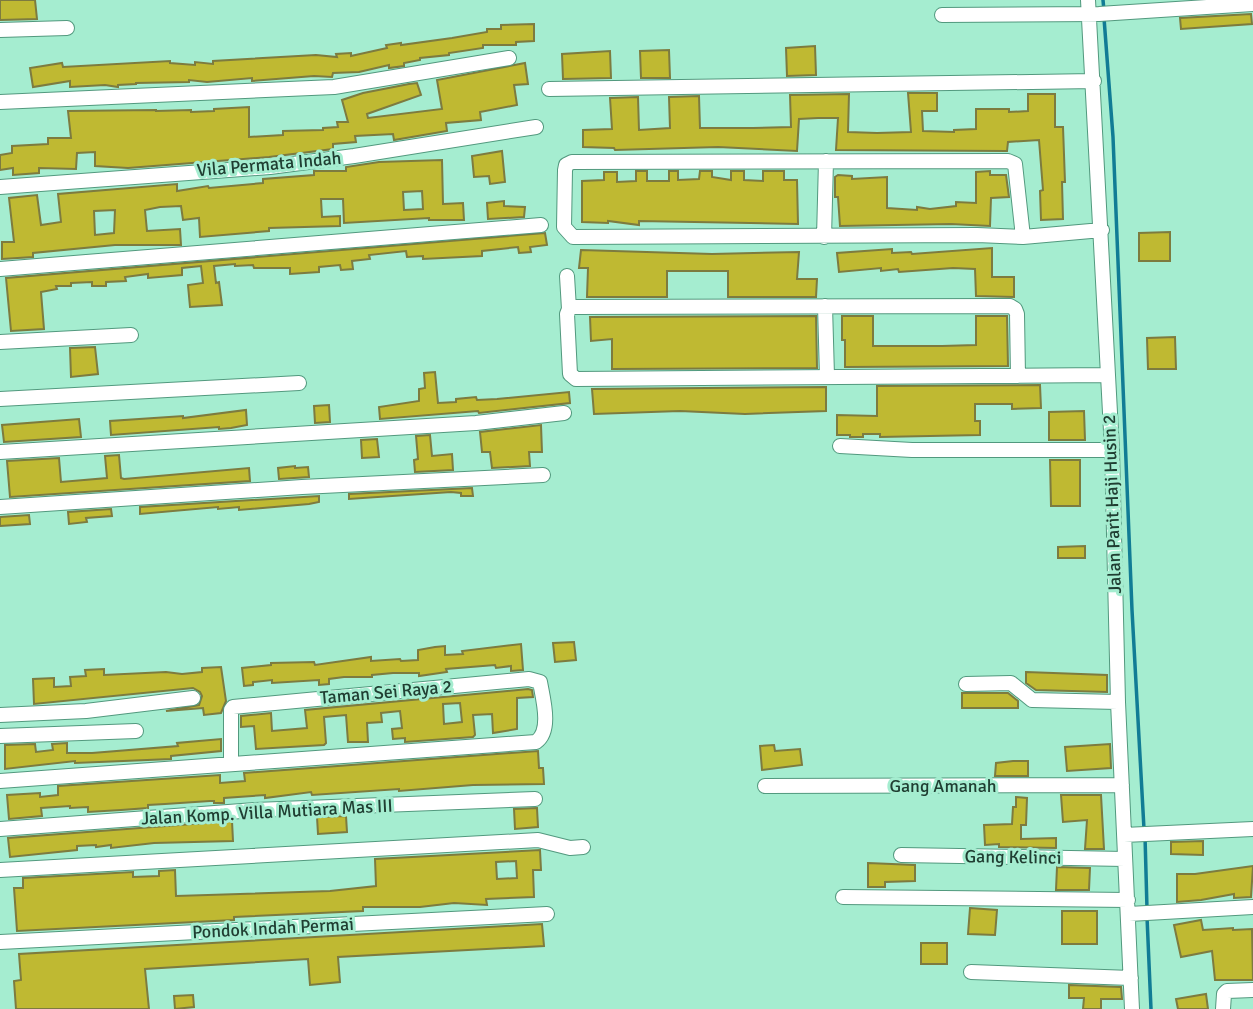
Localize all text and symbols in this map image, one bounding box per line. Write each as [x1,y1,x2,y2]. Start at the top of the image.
street label: Vila Permata Indah [196,147,342,181]
street label: Jalan Parit Haji Husin 2 [1098,414,1126,594]
street label: Taman Sei Raya 2 [319,675,453,709]
street label: Gang Amanah [889,775,997,797]
street label: Jalan Komp. Villa Mutiara Mas III [141,794,393,830]
street label: Gang Kelinci [964,845,1062,869]
street label: Pondok Indah Permai [192,913,354,943]

